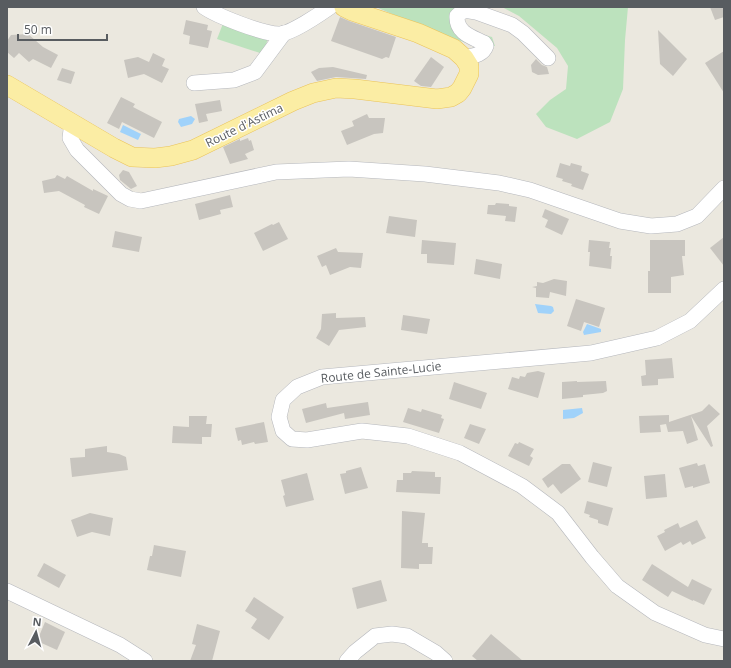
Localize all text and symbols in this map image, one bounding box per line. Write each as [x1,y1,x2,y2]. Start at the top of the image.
scale bar [18,16,107,42]
text: 50 m [24,21,52,38]
street label: Route d'Astima [202,99,286,151]
street label: Route de Sainte-Lucie [320,357,442,387]
north arrow [16,612,56,652]
text: N [32,614,42,629]

